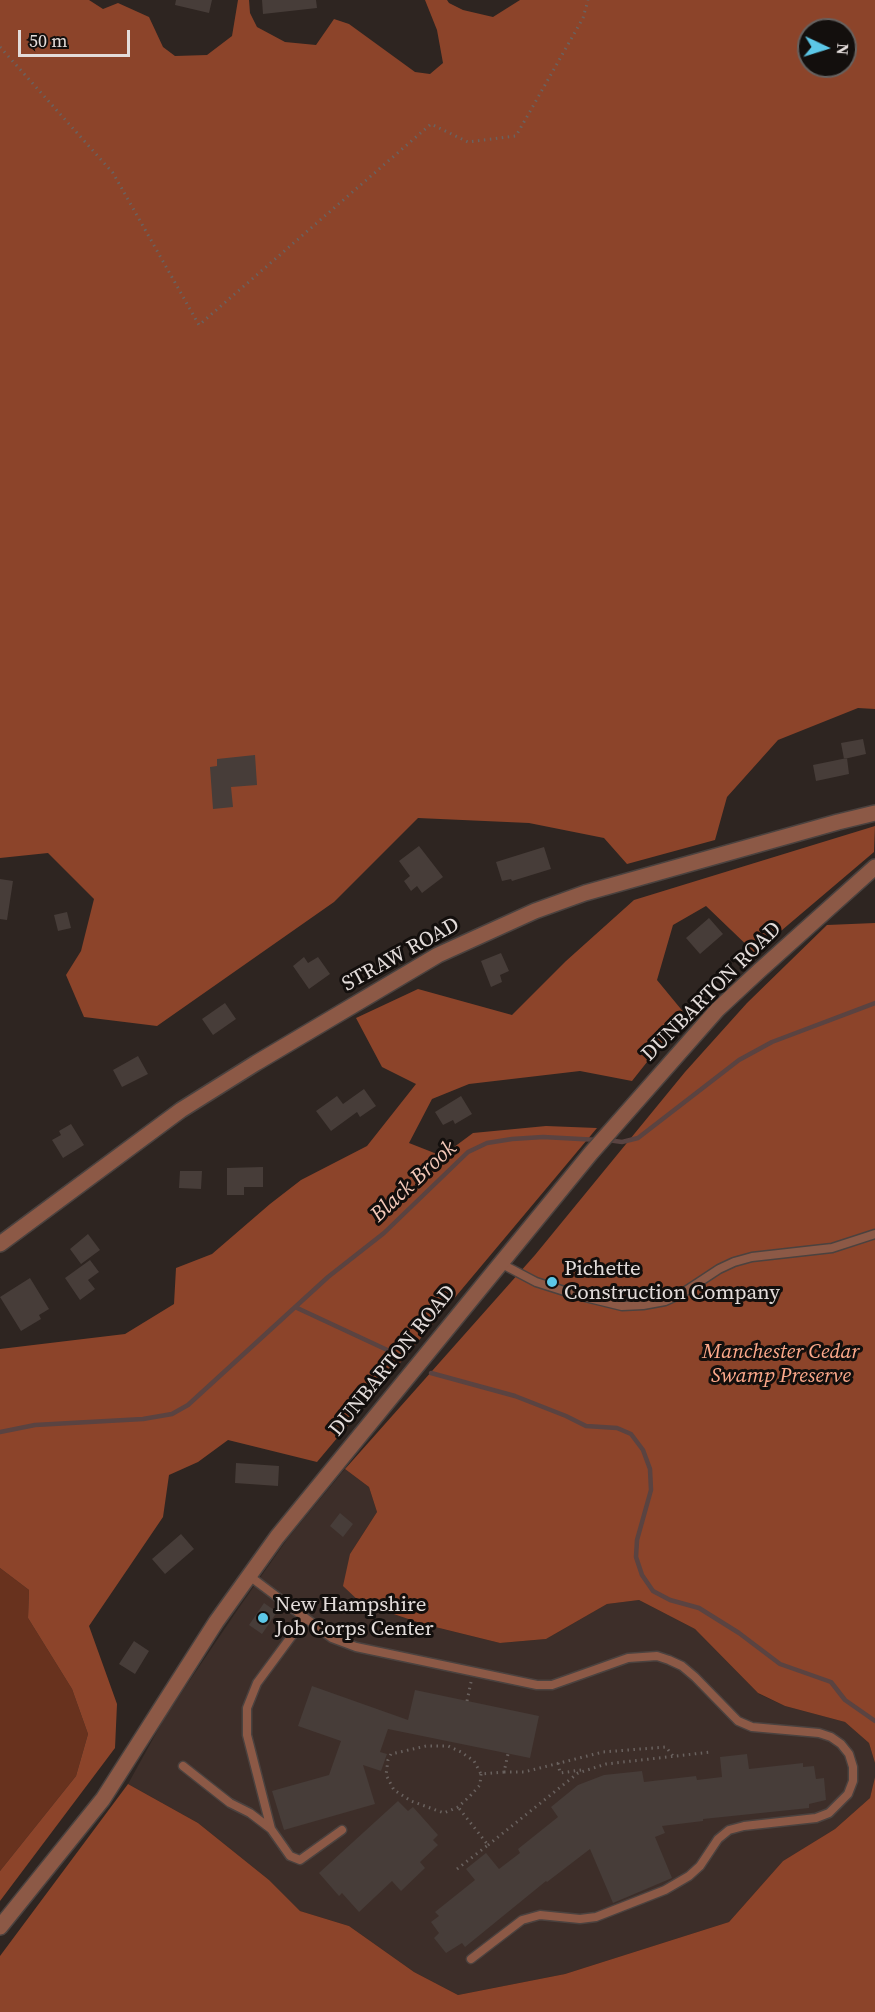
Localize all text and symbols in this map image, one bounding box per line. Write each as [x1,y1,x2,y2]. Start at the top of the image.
scale bar [21,18,134,56]
north arrow [797,18,857,78]
text: 50 m [29,28,67,53]
text: N [832,43,854,56]
street label: STRAW ROAD [338,912,464,998]
street label: DUNBARTON ROAD [637,917,787,1067]
water label: Black Brook [366,1136,462,1228]
place label: Pichette Construction Company [564,1257,780,1307]
marker: Pichette Construction Company [545,1275,559,1289]
street label: DUNBARTON ROAD [324,1280,462,1442]
park label: Manchester Cedar Swamp Preserve [702,1340,860,1390]
place label: New Hampshire Job Corps Center [275,1593,434,1643]
marker: New Hampshire Job Corps Center [256,1611,270,1625]

